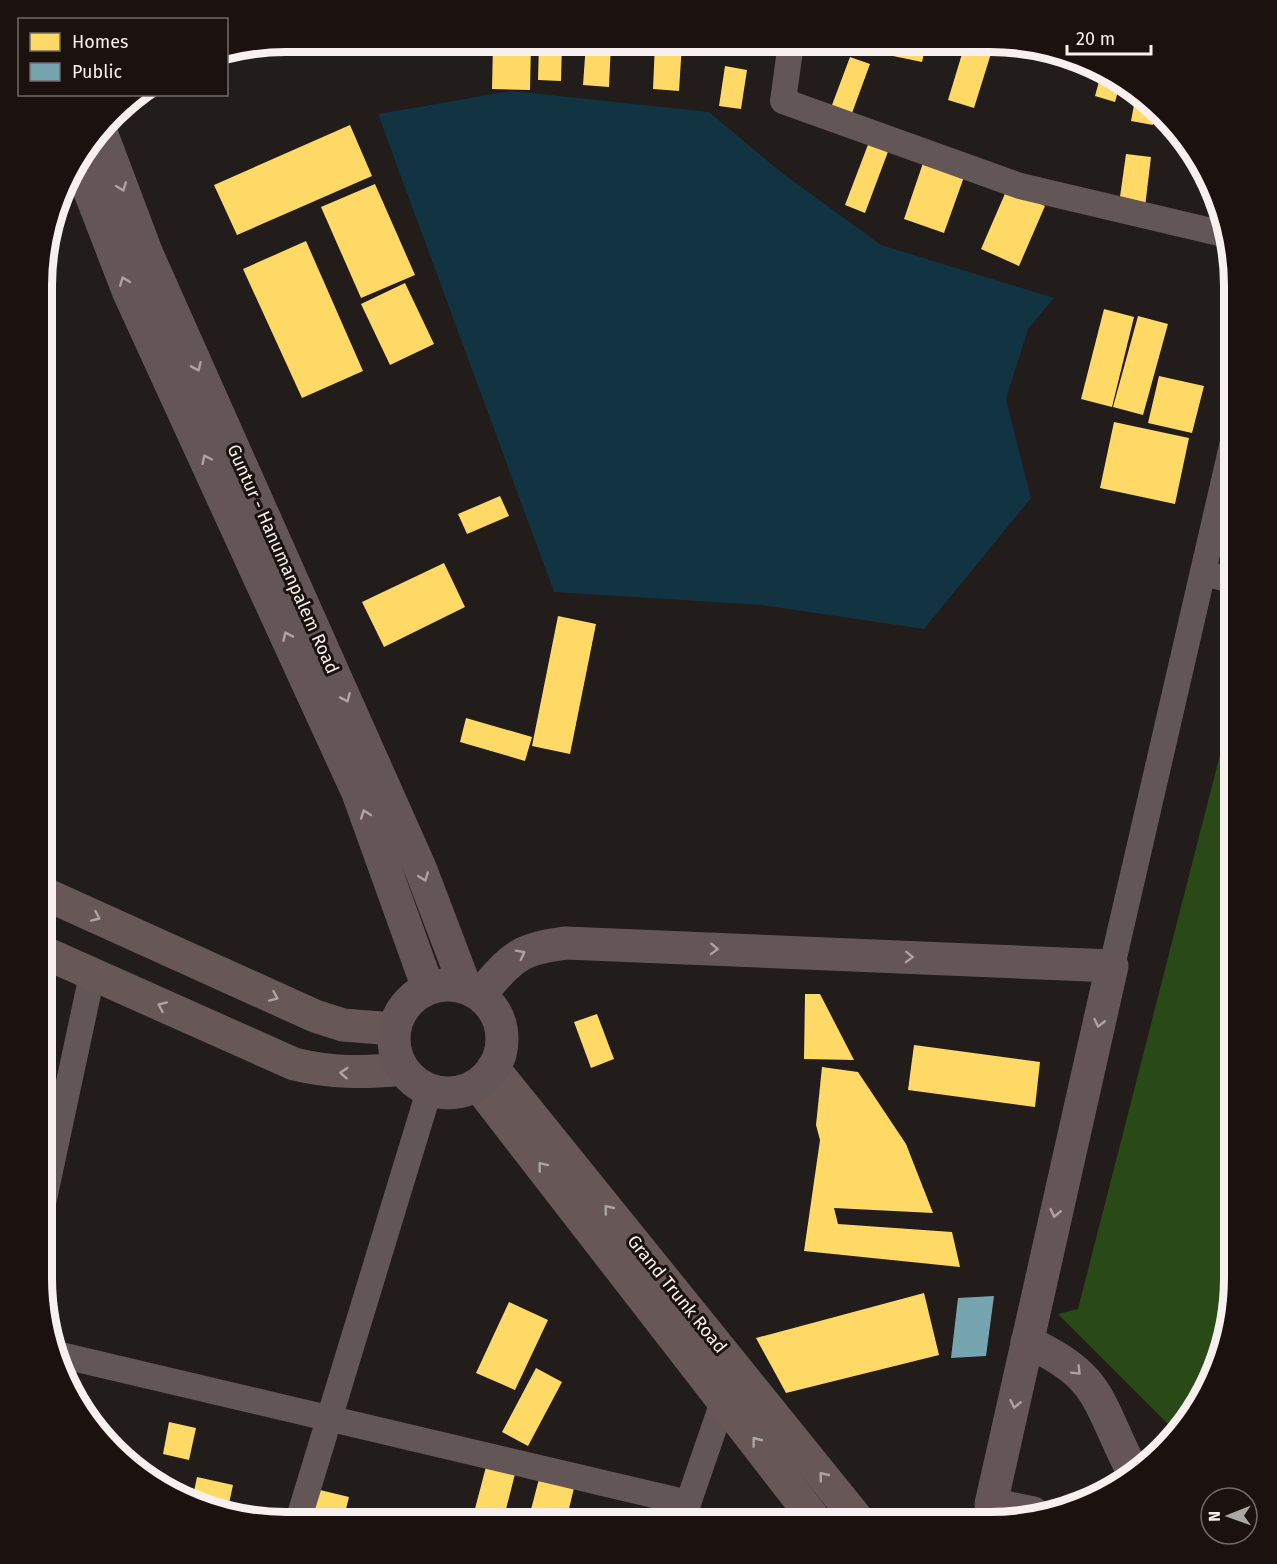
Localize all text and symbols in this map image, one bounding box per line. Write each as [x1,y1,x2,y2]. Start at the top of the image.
legend [18,18,228,96]
scale bar [1067,18,1151,56]
text: 20 m [1076,28,1115,50]
text: Homes [72,31,128,53]
text: Public [72,61,122,83]
one-way arrow [114,181,127,192]
one-way arrow [119,277,132,287]
one-way arrow [190,361,202,372]
street label: Guntur - Hanumanpalem Road [222,441,344,677]
one-way arrow [201,454,213,465]
one-way arrow [282,631,294,642]
one-way arrow [338,692,350,703]
one-way arrow [360,809,373,820]
one-way arrow [417,870,429,881]
one-way arrow [90,910,101,922]
one-way arrow [709,943,718,956]
one-way arrow [515,950,525,961]
one-way arrow [904,951,913,964]
one-way arrow [267,990,278,1002]
one-way arrow [157,1001,168,1013]
one-way arrow [1093,1018,1106,1028]
one-way arrow [339,1066,348,1079]
one-way arrow [538,1162,549,1173]
one-way arrow [605,1205,616,1216]
one-way arrow [1049,1208,1062,1218]
street label: Grand Trunk Road [623,1230,731,1358]
one-way arrow [1070,1364,1080,1375]
one-way arrow [1009,1399,1022,1409]
one-way arrow [752,1437,763,1448]
one-way arrow [819,1472,830,1483]
north arrow [1199,1486,1259,1546]
text: N [1205,1511,1224,1522]

